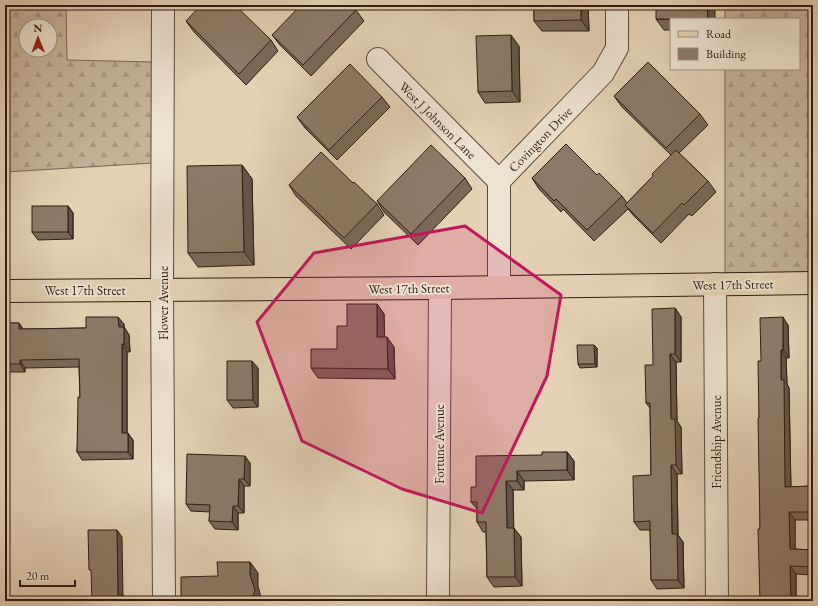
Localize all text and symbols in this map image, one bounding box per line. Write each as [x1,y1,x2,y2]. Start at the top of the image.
north arrow [18,18,58,58]
legend [670,18,800,70]
text: N [33,21,42,35]
text: Road [706,26,732,42]
text: Building [706,46,747,62]
street label: West J Johnson Lane [395,78,480,163]
street label: Covington Drive [505,103,576,176]
street label: Flower Avenue [155,266,172,340]
street label: West 17th Street [692,275,774,294]
street label: West 17th Street [368,279,450,298]
street label: West 17th Street [45,282,125,299]
street label: Friendship Avenue [708,395,725,489]
street label: Fortune Avenue [431,404,448,484]
scale bar [20,562,75,588]
text: 20 m [26,568,50,584]

